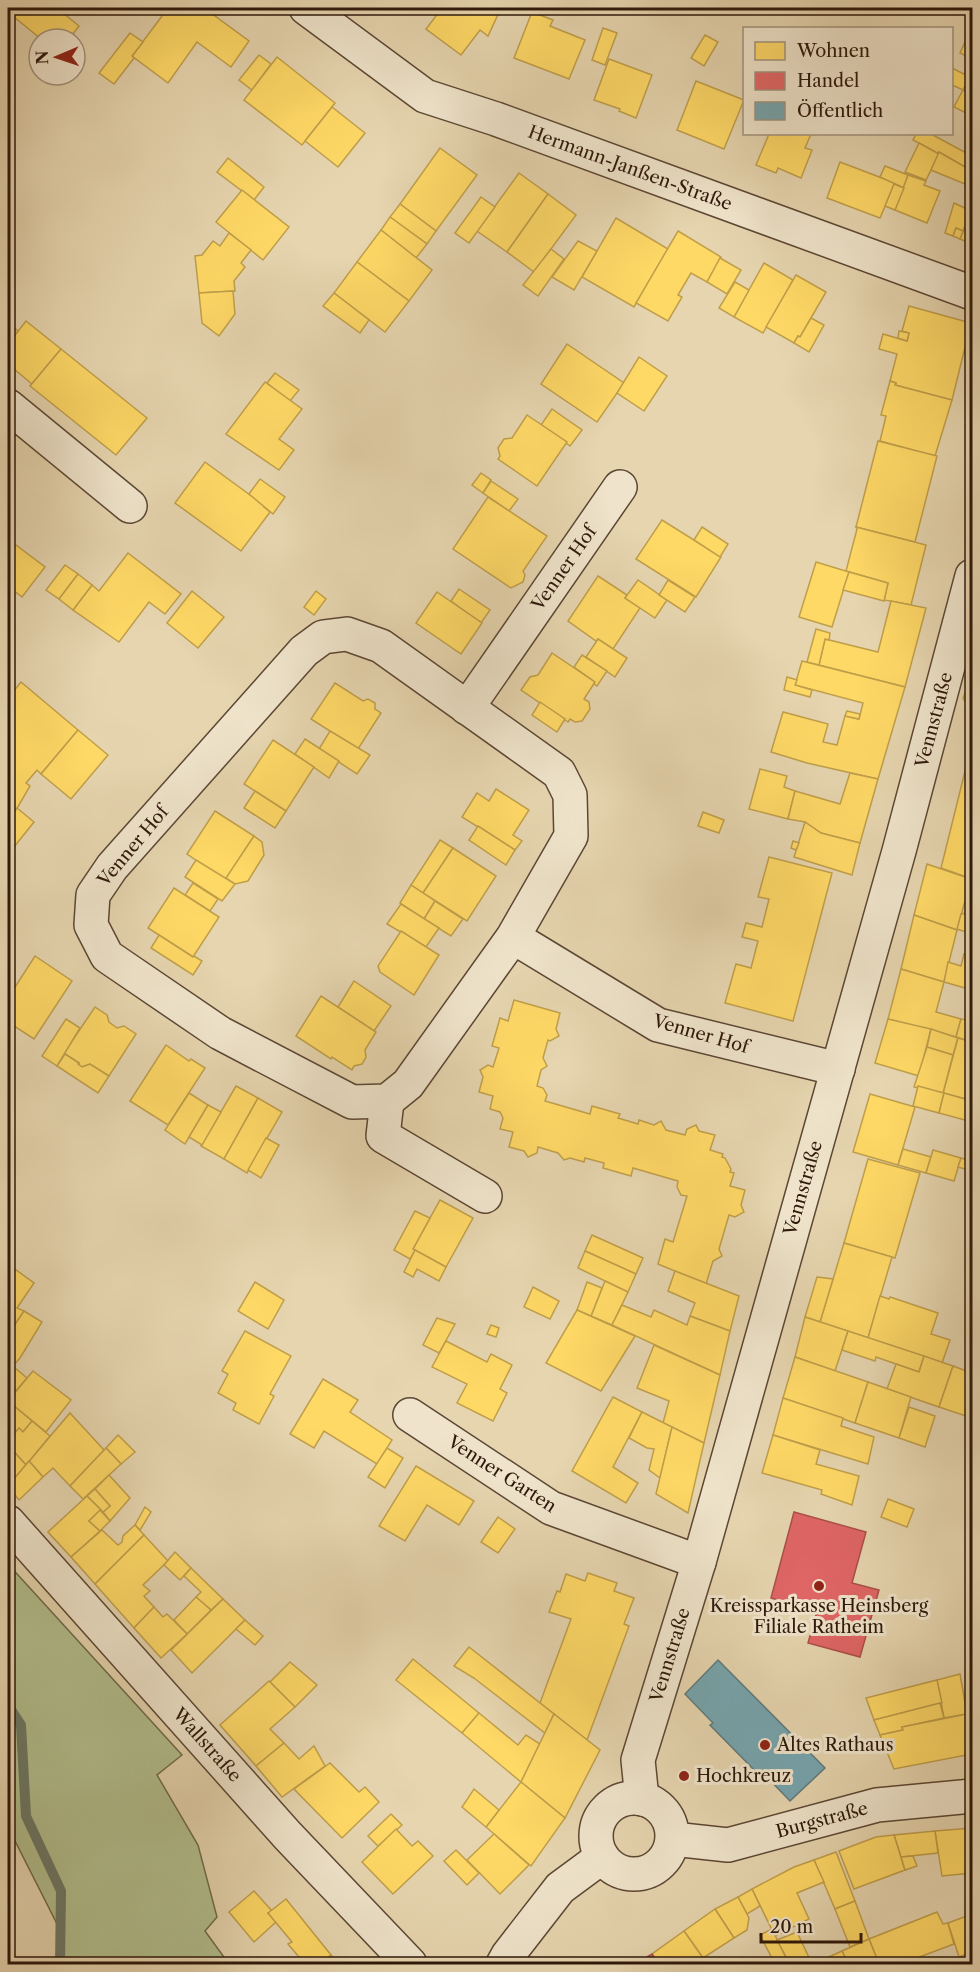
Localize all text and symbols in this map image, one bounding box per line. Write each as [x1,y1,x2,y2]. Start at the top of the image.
north arrow [27,27,87,87]
legend [743,27,953,135]
text: Wohnen [796,40,870,62]
text: N [32,50,52,65]
text: Handel [797,70,859,92]
text: Öffentlich [797,99,883,122]
street label: Hermann-Janßen-Straße [525,121,735,215]
street label: Venner Hof [526,519,603,615]
street label: Vennstraße [910,670,957,771]
street label: Venner Hof [92,799,175,892]
street label: Venner Hof [650,1010,754,1059]
street label: Vennstraße [779,1138,827,1239]
street label: Venner Garten [443,1430,561,1517]
marker: Kreissparkasse Heinsberg Filiale Ratheim [812,1579,826,1593]
place label: Kreissparkasse Heinsberg Filiale Ratheim [710,1595,929,1638]
street label: Vennstraße [645,1605,695,1706]
street label: Wallstraße [167,1703,246,1787]
place label: Altes Rathaus [776,1734,893,1756]
marker: Altes Rathaus [758,1738,772,1752]
place label: Hochkreuz [696,1765,791,1787]
marker: Hochkreuz [677,1769,691,1783]
street label: Burgstraße [774,1797,870,1843]
scale bar [761,1906,862,1944]
text: 20 m [770,1916,814,1938]

